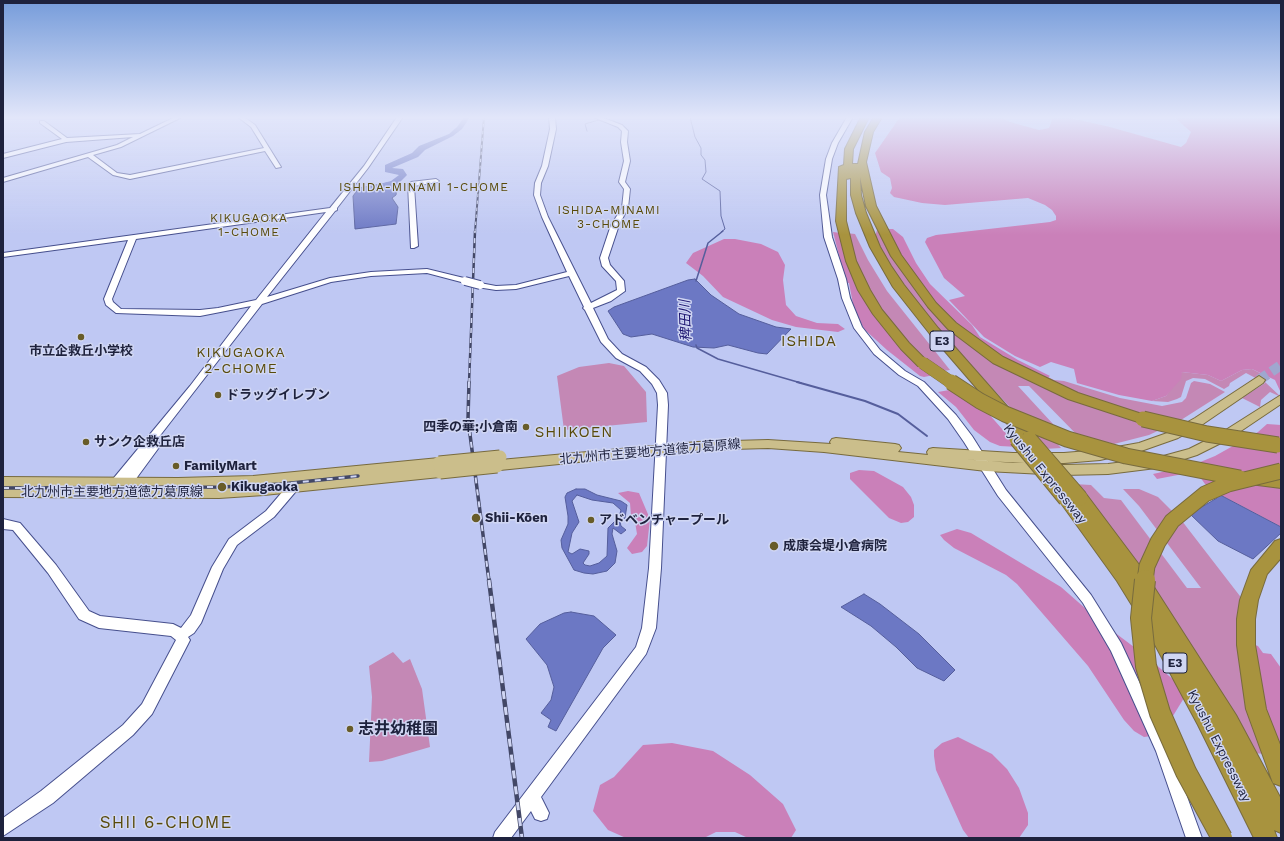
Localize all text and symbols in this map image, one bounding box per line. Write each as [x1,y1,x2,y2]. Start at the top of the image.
district label: ISHIDA-MINAMI 1-CHOME [339,180,509,194]
district label: ISHIDA-MINAMI 3-CHOME [557,203,661,231]
district label: KIKUGAOKA 1-CHOME [210,211,288,239]
water label: 稗田川 [677,300,695,342]
road number: E3 [930,331,954,351]
marker: 市立企救丘小学校 [76,332,86,342]
district label: ISHIDA [781,333,837,351]
place label: 市立企救丘小学校 [29,343,133,359]
district label: KIKUGAOKA 2-CHOME [196,345,286,378]
place label: ドラッグイレブン [226,387,330,403]
marker: ドラッグイレブン [213,390,223,400]
place label: 四季の華;小倉南 [423,419,518,435]
street label: Kyushu Expressway [1000,421,1090,527]
marker: 四季の華;小倉南 [521,422,531,432]
district label: SHIIKOEN [535,424,613,442]
place label: サンク企救丘店 [94,434,185,450]
street label: 北九州市主要地方道徳力葛原線 [559,436,741,468]
marker: サンク企救丘店 [81,437,91,447]
place label: FamilyMart [184,458,257,474]
marker: FamilyMart [171,461,181,471]
place label: Kikugaoka [231,479,298,495]
marker: Kikugaoka [216,481,228,493]
street label: 北九州市主要地方道徳力葛原線 [21,484,203,500]
place label: Shii-Kōen [485,510,548,526]
marker: Shii-Kōen [470,512,482,524]
place label: アドベンチャープール [599,512,729,528]
marker: アドベンチャープール [586,515,596,525]
place label: 成康会堤小倉病院 [783,538,887,554]
marker: 成康会堤小倉病院 [768,540,780,552]
road number: E3 [1163,653,1187,673]
street label: Kyushu Expressway [1184,687,1254,805]
place label: 志井幼稚園 [358,719,438,739]
marker: 志井幼稚園 [345,724,355,734]
district label: SHII 6-CHOME [100,813,232,833]

